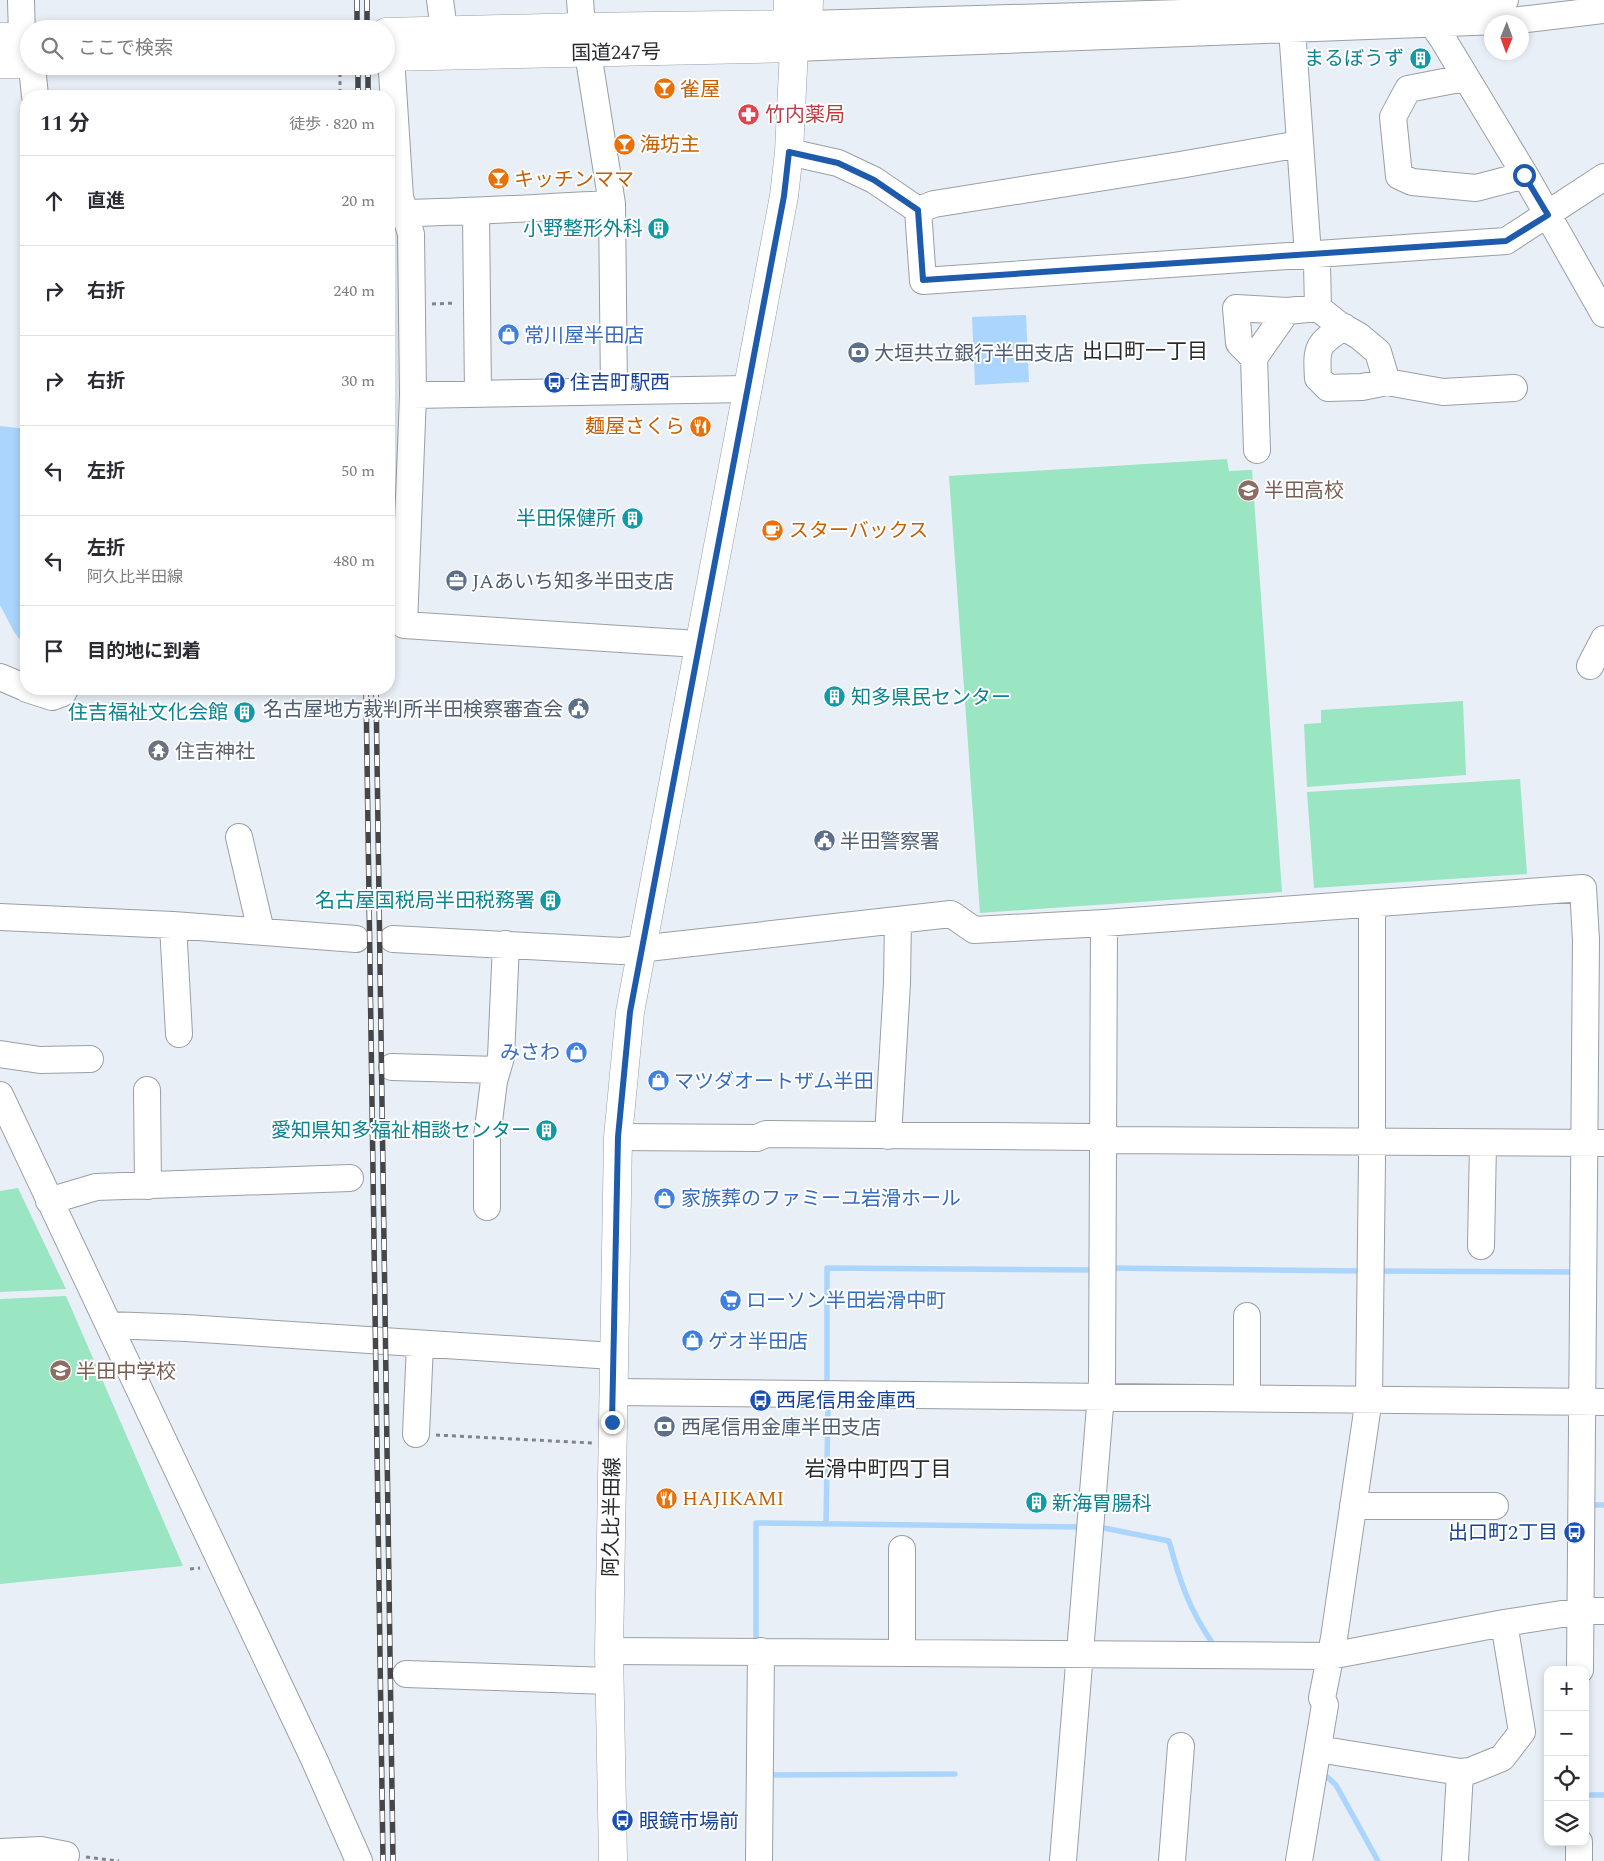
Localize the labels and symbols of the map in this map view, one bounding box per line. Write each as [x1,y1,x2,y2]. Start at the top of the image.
north arrow [1484,15,1529,60]
street label: 国道247号 [571,37,661,69]
place label: まるぼうず [1304,44,1404,74]
building icon: まるぼうず [1408,46,1432,70]
place label: 雀屋 [680,75,720,105]
bar icon: 雀屋 [652,77,676,101]
place label: 竹内薬局 [765,100,845,130]
pharmacy icon: 竹内薬局 [737,102,761,126]
place label: 海坊主 [640,130,700,160]
bar icon: 海坊主 [612,132,636,156]
route start [1513,164,1536,187]
place label: キッチンママ [514,165,634,195]
bar icon: キッチンママ [486,167,510,191]
place label: 小野整形外科 [523,214,643,244]
building icon: 小野整形外科 [647,216,671,240]
place label: 常川屋半田店 [524,321,644,351]
shop icon: 常川屋半田店 [496,323,520,347]
district label: 出口町一丁目 [1082,336,1208,368]
place label: 大垣共立銀行半田支店 [874,339,1074,369]
bank icon: 大垣共立銀行半田支店 [846,341,870,365]
place label: 住吉町駅西 [570,368,670,398]
bus stop icon: 住吉町駅西 [542,370,566,394]
place label: 麺屋さくら [585,412,685,442]
restaurant icon: 麺屋さくら [689,414,713,438]
place label: 半田高校 [1264,476,1344,506]
school or university icon: 半田高校 [1236,478,1260,502]
place label: 半田保健所 [516,504,616,534]
building icon: 半田保健所 [620,506,644,530]
place label: スターバックス [789,516,928,546]
cafe icon: スターバックス [761,518,785,542]
place label: JAあいち知多半田支店 [472,567,674,597]
office icon: JAあいち知多半田支店 [444,569,468,593]
place label: 知多県民センター [851,683,1011,713]
building icon: 知多県民センター [823,685,847,709]
place label: 名古屋地方裁判所半田検察審査会 [263,695,563,725]
public building icon: 名古屋地方裁判所半田検察審査会 [567,697,591,721]
place label: 住吉福祉文化会館 [68,698,228,728]
building icon: 住吉福祉文化会館 [232,700,256,724]
place label: 住吉神社 [175,737,255,767]
temple icon: 住吉神社 [147,739,171,763]
place label: 半田警察署 [840,827,940,857]
public building icon: 半田警察署 [812,829,836,853]
place label: 名古屋国税局半田税務署 [315,886,535,916]
building icon: 名古屋国税局半田税務署 [539,888,563,912]
place label: みさわ [500,1038,560,1068]
shop icon: みさわ [564,1040,588,1064]
place label: マツダオートザム半田 [674,1067,874,1097]
shop icon: マツダオートザム半田 [646,1069,670,1093]
place label: 愛知県知多福祉相談センター [271,1116,531,1146]
building icon: 愛知県知多福祉相談センター [535,1118,559,1142]
place label: 家族葬のファミーユ岩滑ホール [681,1184,961,1214]
shop icon: 家族葬のファミーユ岩滑ホール [653,1186,677,1210]
place label: ローソン半田岩滑中町 [746,1286,946,1316]
supermarket icon: ローソン半田岩滑中町 [718,1288,742,1312]
place label: ゲオ半田店 [708,1327,808,1357]
shop icon: ゲオ半田店 [680,1329,704,1353]
place label: 半田中学校 [76,1357,176,1387]
school or university icon: 半田中学校 [48,1359,72,1383]
place label: 西尾信用金庫西 [776,1386,916,1416]
bus stop icon: 西尾信用金庫西 [748,1388,772,1412]
route end [601,1411,624,1434]
place label: 西尾信用金庫半田支店 [681,1413,881,1443]
bank icon: 西尾信用金庫半田支店 [653,1415,677,1439]
district label: 岩滑中町四丁目 [805,1454,952,1486]
street label: 阿久比半田線 [596,1457,628,1577]
place label: HAJIKAMI [682,1484,784,1514]
restaurant icon: HAJIKAMI [654,1486,678,1510]
place label: 新海胃腸科 [1052,1489,1152,1519]
building icon: 新海胃腸科 [1024,1491,1048,1515]
place label: 出口町2丁目 [1448,1518,1558,1548]
bus stop icon: 出口町2丁目 [1562,1520,1586,1544]
place label: 眼鏡市場前 [639,1807,739,1837]
bus stop icon: 眼鏡市場前 [611,1809,635,1833]

